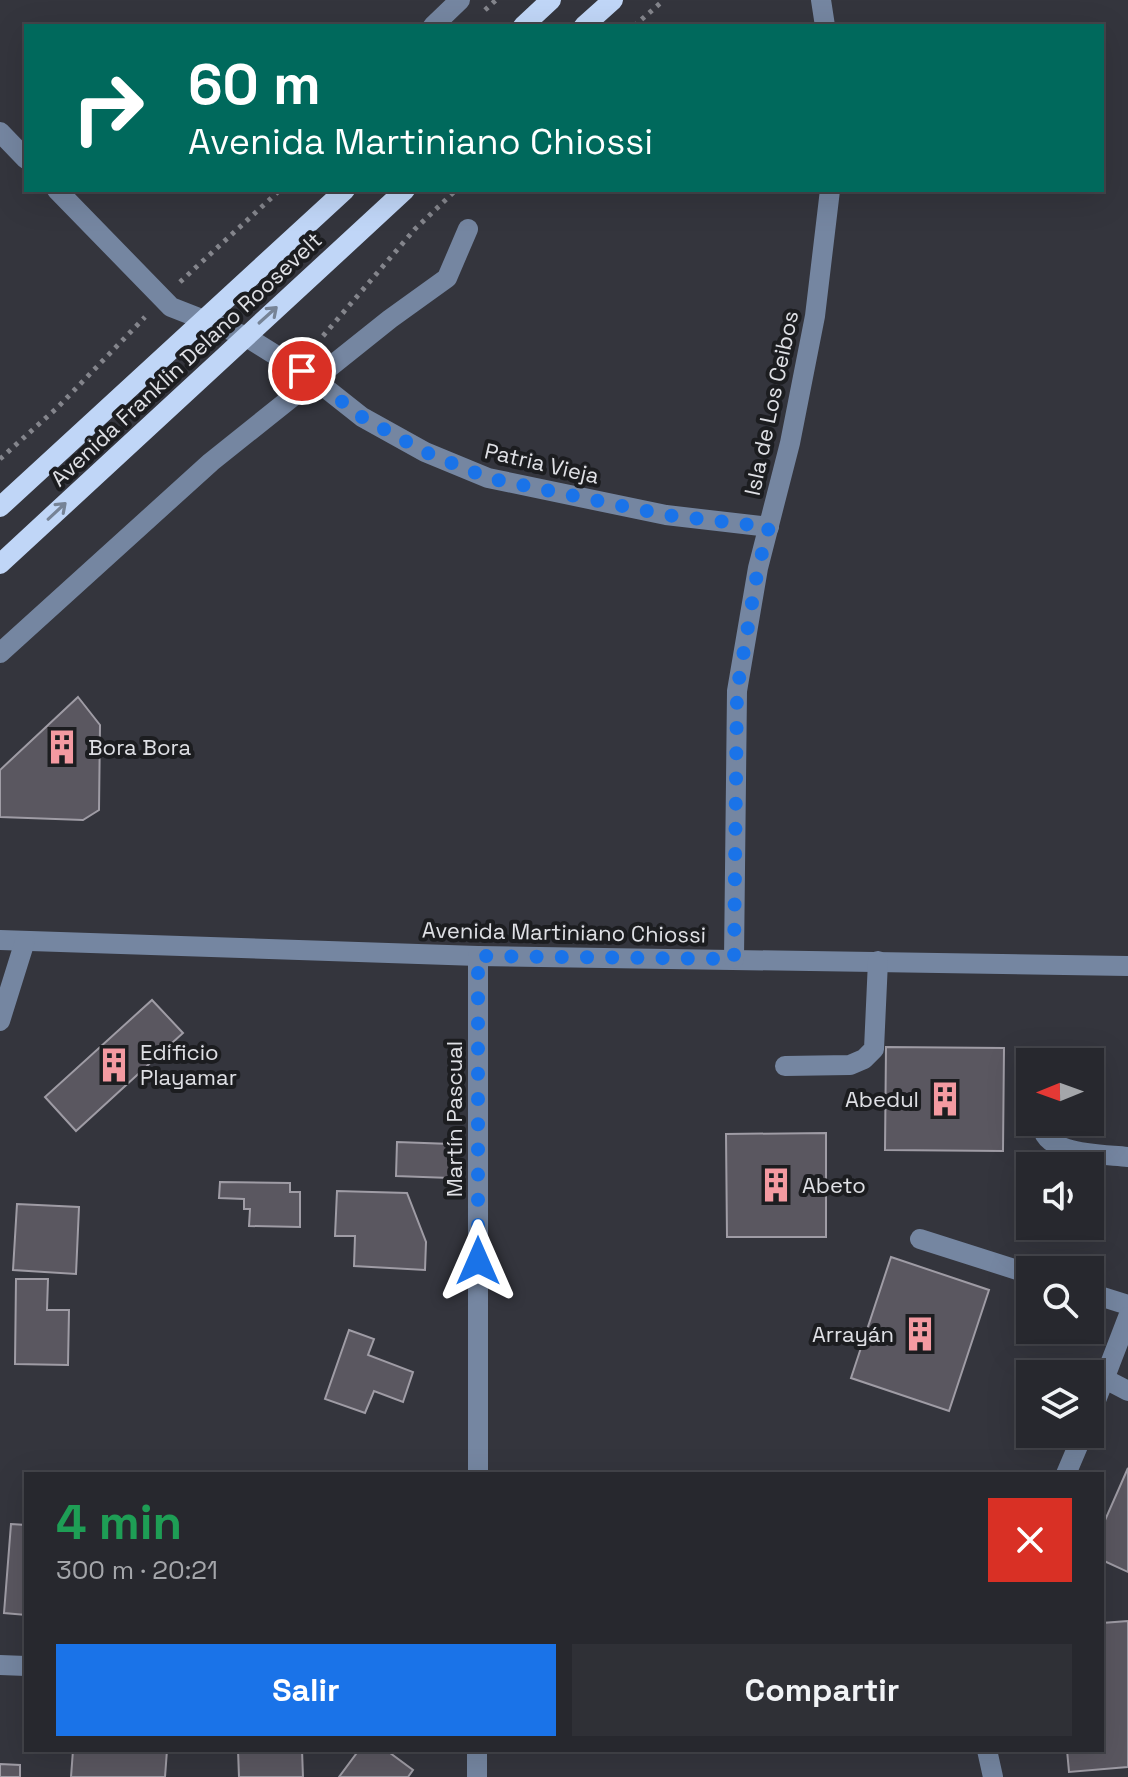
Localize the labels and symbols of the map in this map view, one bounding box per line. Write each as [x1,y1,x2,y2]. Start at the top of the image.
street label: Avenida Franklin Delano Roosevelt [45,226,327,492]
one-way arrow [257,306,277,324]
street label: Isla de Los Ceibos [738,308,804,498]
pin [268,337,336,405]
street label: Patria Vieja [482,436,602,490]
one-way arrow [47,502,67,521]
building icon: Bora Bora [43,728,81,766]
place label: Bora Bora [88,733,191,761]
street label: Avenida Martiniano Chiossi [422,916,706,948]
place label: Edificio Playamar [140,1038,237,1091]
street label: Martín Pascual [440,1041,468,1197]
building icon: Edificio Playamar [95,1046,133,1084]
north arrow [1016,1048,1104,1136]
building icon: Abedul [926,1080,964,1118]
place label: Abedul [845,1085,919,1113]
building icon: Abeto [757,1166,795,1204]
place label: Abeto [802,1171,866,1199]
position arrow [436,1219,520,1303]
building icon: Arrayán [901,1315,939,1353]
place label: Arrayán [812,1320,894,1348]

